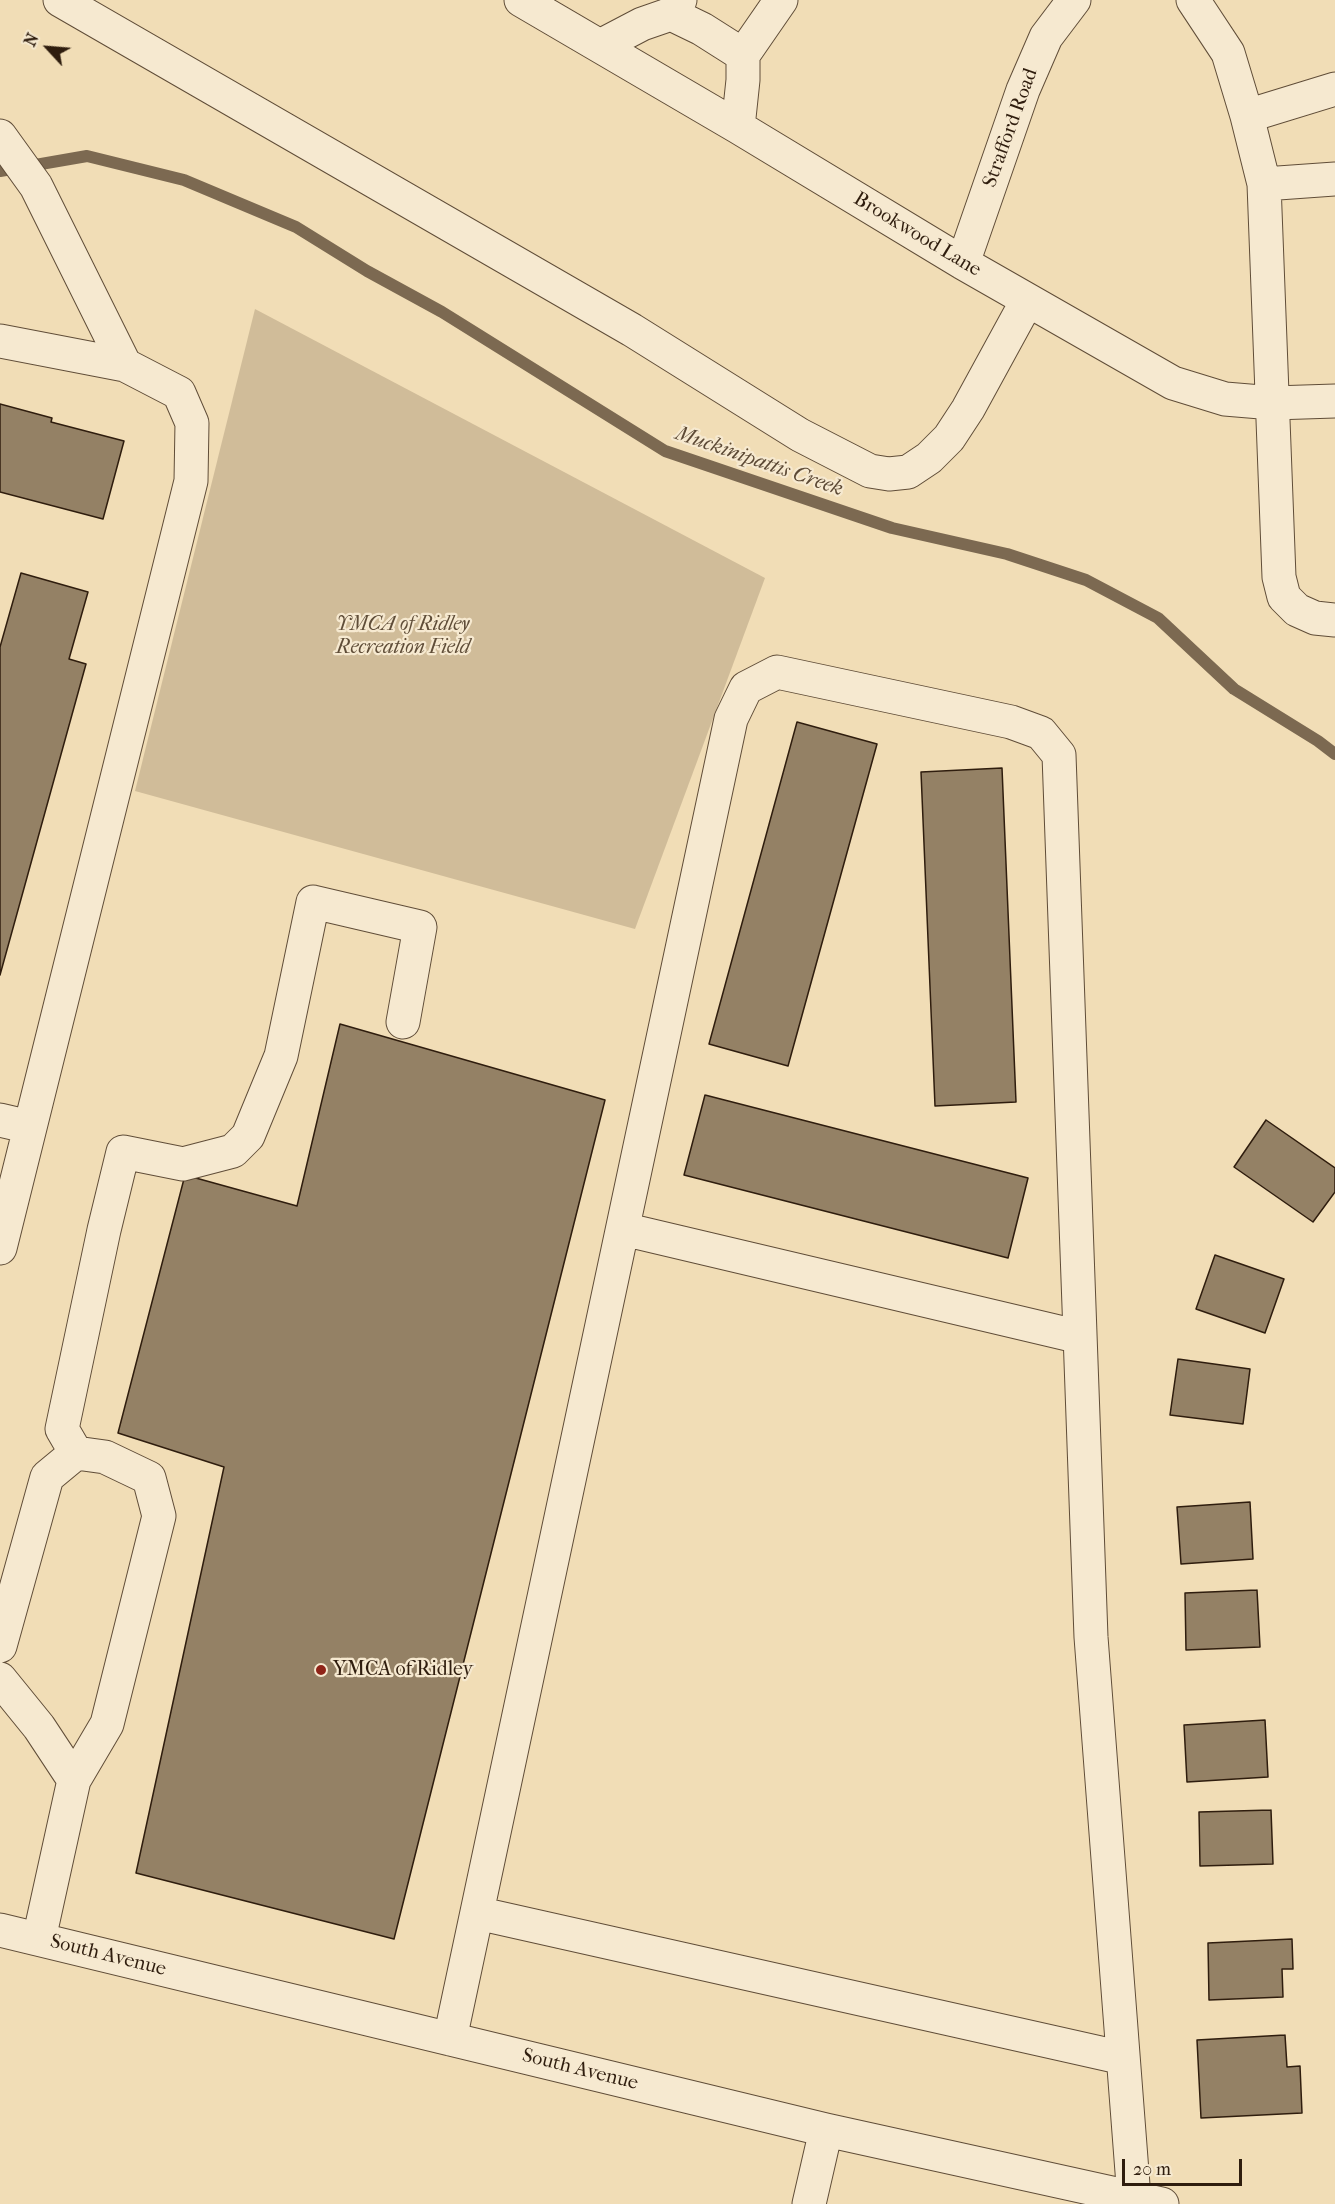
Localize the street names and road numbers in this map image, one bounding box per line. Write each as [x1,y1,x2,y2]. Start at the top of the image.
street label: Strafford Road [978,65,1044,191]
street label: Brookwood Lane [849,187,985,283]
street label: South Avenue [47,1930,169,1982]
street label: South Avenue [519,2044,641,2096]

